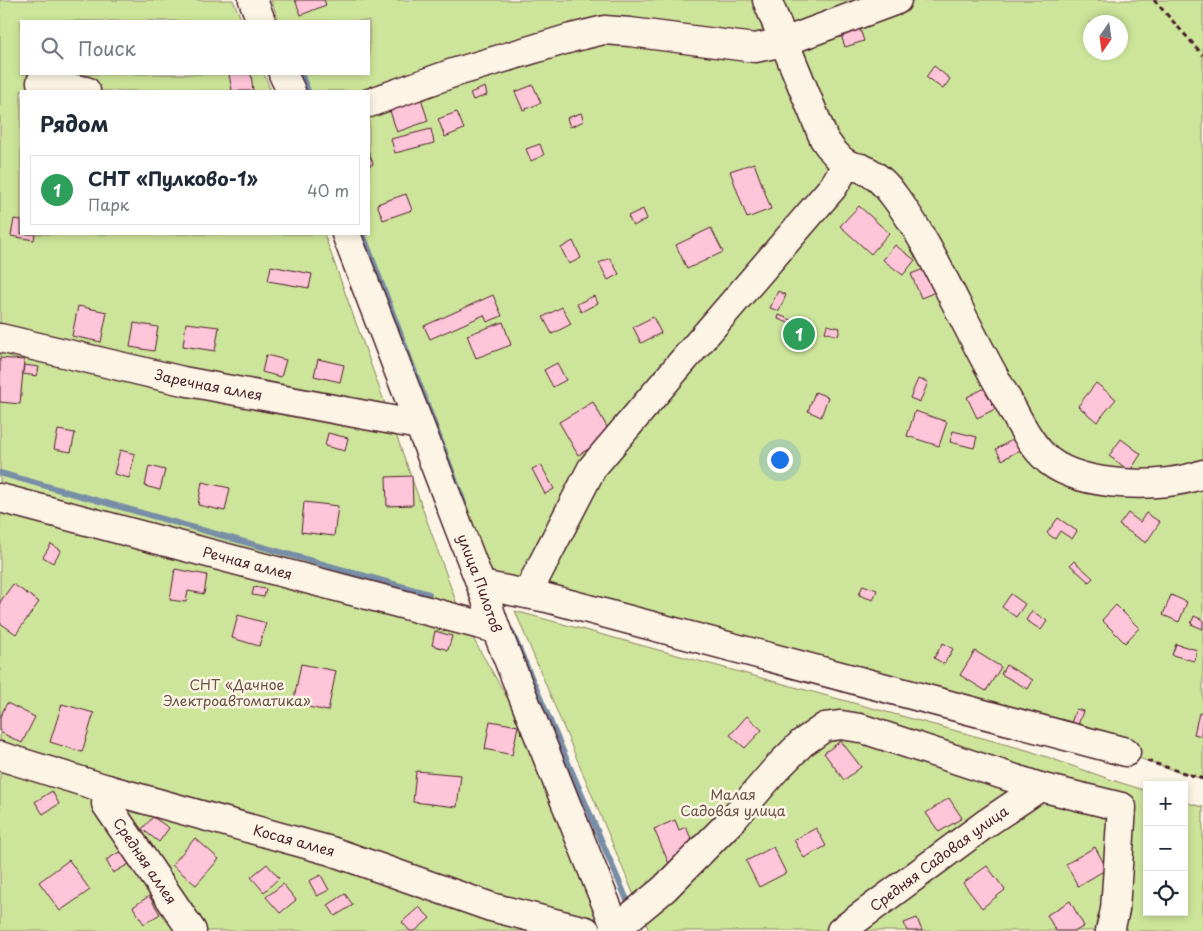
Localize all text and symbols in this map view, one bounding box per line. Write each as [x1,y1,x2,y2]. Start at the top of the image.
north arrow [1083,15,1128,60]
search box [20,20,370,75]
icon: search [38,34,66,62]
text: Поиск [78,34,136,62]
text: Рядом [40,107,108,139]
text: СНТ «Пулково-1» [88,164,258,192]
text: 1 [53,178,61,202]
text: 40 m [307,178,349,202]
text: Парк [88,192,129,216]
pin: 1 [783,315,815,353]
street label: Заречная аллея [153,364,264,406]
your location [767,447,793,473]
street label: улица Пилотов [452,531,507,635]
street label: Речная аллея [201,541,295,585]
park label: СНТ «Дачное Электроавтоматика» [163,674,311,711]
map controls [1143,781,1188,916]
button: + [1143,781,1188,826]
park label: Малая Садовая улица [680,784,786,821]
street label: Средняя Садовая улица [865,800,1012,916]
street label: Средняя аллея [108,813,182,908]
street label: Косая аллея [251,819,337,862]
button: − [1143,826,1188,871]
button: locate [1143,871,1188,916]

